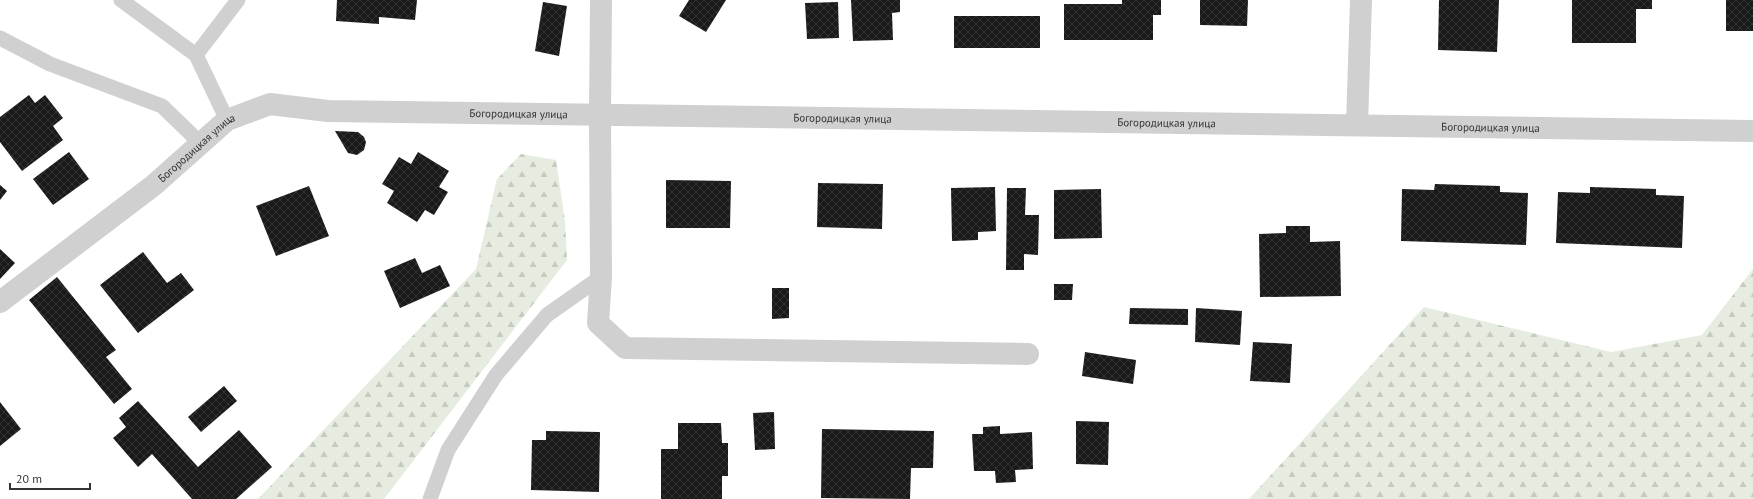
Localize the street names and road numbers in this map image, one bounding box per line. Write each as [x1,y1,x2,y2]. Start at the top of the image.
street label: Богородицкая улица [469,106,568,121]
street label: Богородицкая улица [155,111,237,185]
street label: Богородицкая улица [793,111,892,126]
street label: Богородицкая улица [1117,115,1216,130]
street label: Богородицкая улица [1441,120,1540,135]

